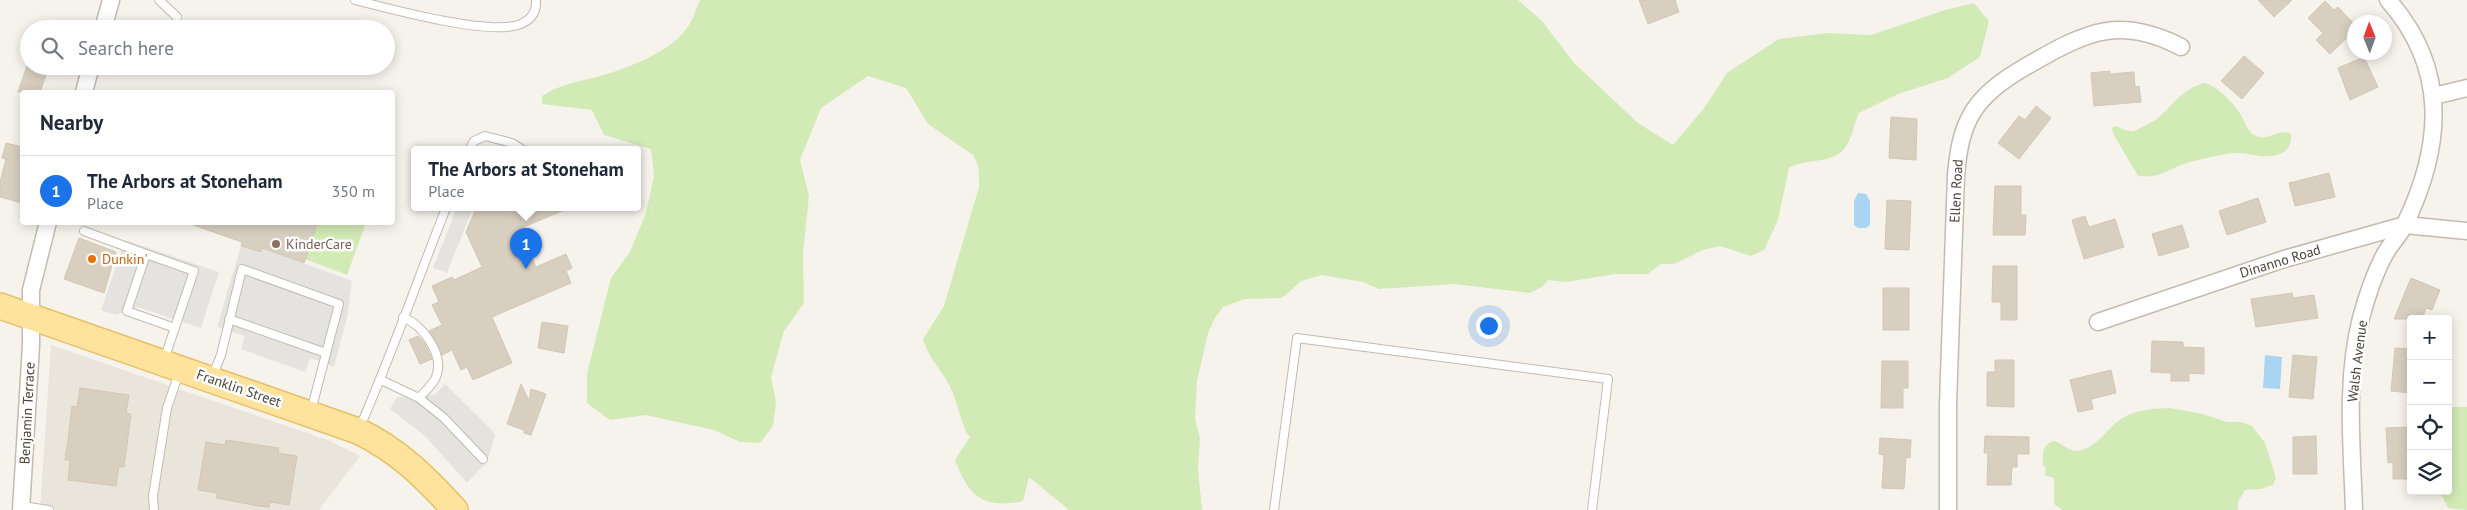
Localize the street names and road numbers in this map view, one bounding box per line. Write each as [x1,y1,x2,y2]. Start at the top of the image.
street label: Ellen Road [1945,159,1967,223]
street label: Dinanno Road [2237,240,2323,282]
street label: Walsh Avenue [2343,319,2371,403]
street label: Benjamin Terrace [15,361,39,465]
street label: Franklin Street [194,365,284,411]

